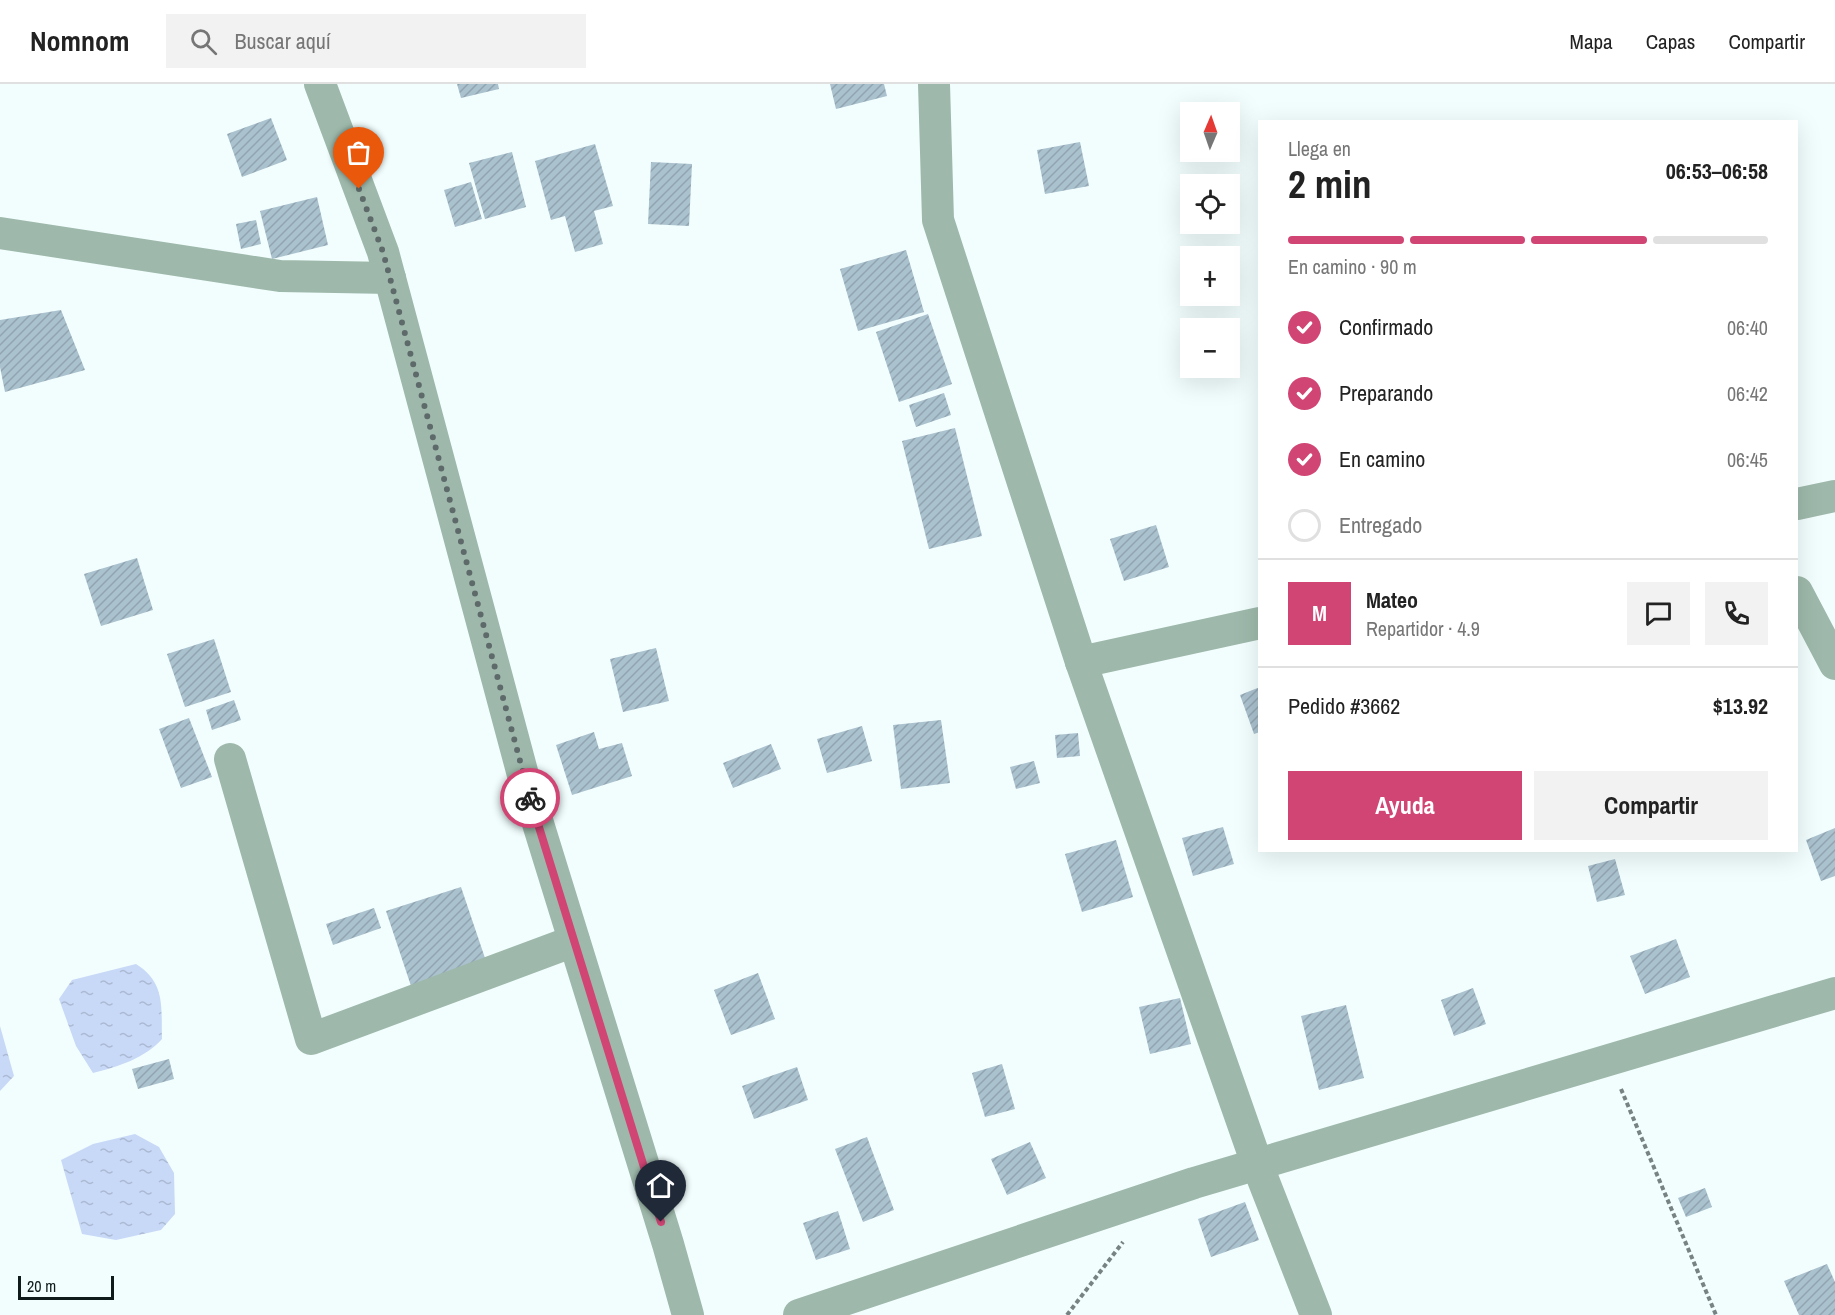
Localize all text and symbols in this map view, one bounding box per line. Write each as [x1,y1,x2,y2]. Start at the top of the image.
search box [166,14,586,68]
text: Nomnom [30,22,130,60]
icon: search [187,25,220,58]
text: Buscar aquí [235,26,331,56]
text: Mapa [1570,27,1613,56]
text: Capas [1646,27,1695,56]
text: Compartir [1728,27,1805,56]
north arrow [1180,102,1240,162]
map controls [1180,102,1240,378]
pin [333,127,384,189]
text: Llega en [1288,135,1351,162]
icon: bag [342,136,375,169]
text: 06:53–06:58 [1666,156,1768,186]
text: 2 min [1288,158,1372,210]
button: locate [1180,174,1240,234]
button: + [1180,246,1240,306]
text: En camino · 90 m [1288,253,1417,280]
icon: check [1288,311,1321,344]
text: Confirmado [1339,312,1433,342]
text: 06:40 [1727,314,1768,341]
button: − [1180,318,1240,378]
icon: check [1288,377,1321,410]
text: Preparando [1339,378,1433,408]
text: 06:42 [1727,380,1768,407]
icon: check [1288,443,1321,476]
text: En camino [1339,444,1425,474]
text: 06:45 [1727,446,1768,473]
text: Entregado [1339,510,1422,540]
button: chat [1627,582,1690,645]
button: phone [1705,582,1768,645]
text: Mateo [1366,585,1418,615]
text: M [1312,598,1327,628]
text: Repartidor · 4.9 [1366,615,1480,642]
text: Pedido #3662 [1288,691,1400,721]
text: $13.92 [1713,691,1768,721]
courier [500,768,560,828]
button: Ayuda [1288,771,1522,840]
button: Compartir [1534,771,1768,840]
icon: bike [514,782,547,815]
pin [635,1160,686,1222]
icon: home [644,1169,677,1202]
scale bar [18,1273,114,1300]
text: 20 m [27,1275,56,1297]

